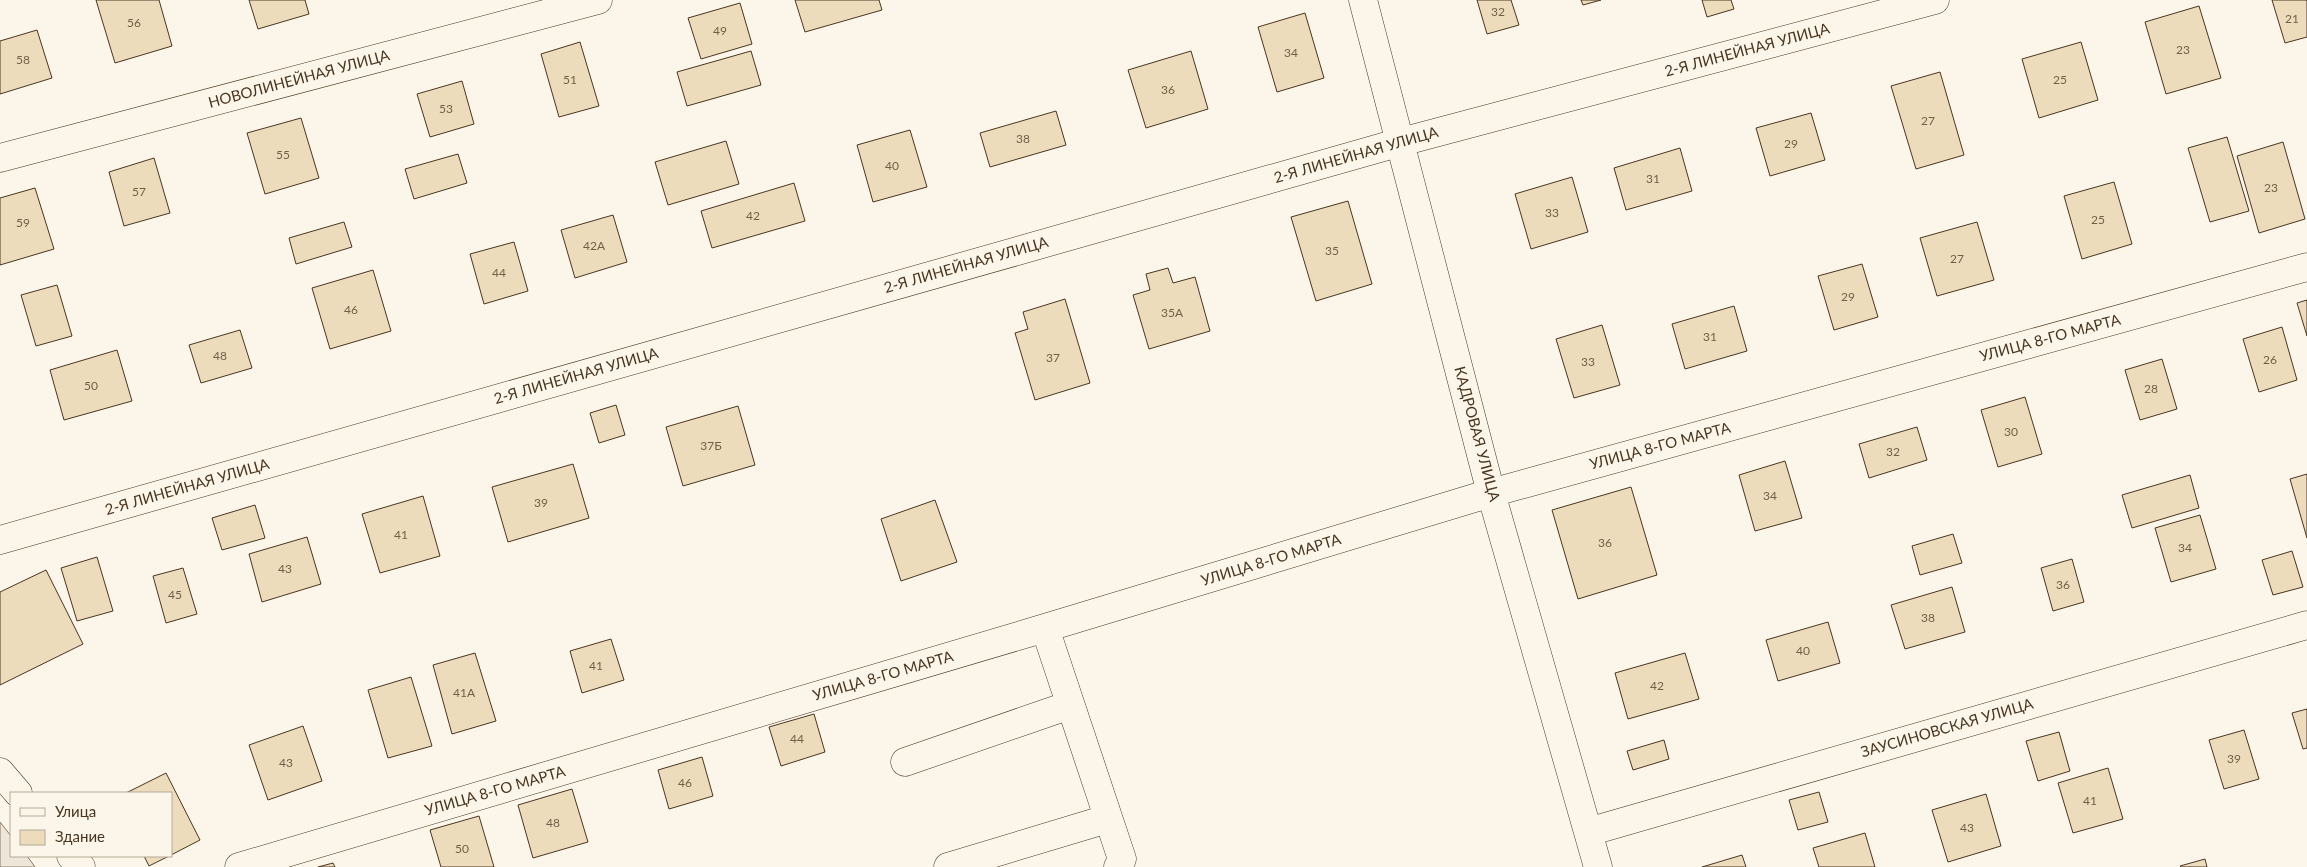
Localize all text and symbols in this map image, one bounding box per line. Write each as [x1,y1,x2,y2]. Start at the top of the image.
house number: 32 [1491,4,1505,19]
house number: 21 [2285,11,2299,26]
house number: 56 [127,15,141,30]
street label: 2-Я ЛИНЕЙНАЯ УЛИЦА [1662,18,1832,80]
house number: 49 [713,23,727,38]
house number: 23 [2176,42,2190,57]
street label: НОВОЛИНЕЙНАЯ УЛИЦА [206,45,392,111]
house number: 34 [1284,45,1298,60]
house number: 58 [16,52,30,67]
house number: 51 [563,72,577,87]
house number: 25 [2053,72,2067,87]
house number: 36 [1161,82,1175,97]
house number: 53 [439,101,453,116]
house number: 27 [1921,113,1935,128]
street label: 2-Я ЛИНЕЙНАЯ УЛИЦА [1272,122,1441,186]
house number: 38 [1016,131,1030,146]
house number: 29 [1784,136,1798,151]
house number: 55 [276,147,290,162]
house number: 40 [885,158,899,173]
house number: 31 [1646,171,1660,186]
house number: 23 [2264,180,2278,195]
house number: 57 [132,184,146,199]
house number: 33 [1545,205,1559,220]
house number: 42 [746,208,760,223]
house number: 25 [2091,212,2105,227]
house number: 59 [16,215,30,230]
street label: 2-Я ЛИНЕЙНАЯ УЛИЦА [882,232,1051,296]
house number: 42А [583,238,606,253]
house number: 35 [1325,243,1339,258]
house number: 27 [1950,251,1964,266]
house number: 44 [492,265,506,280]
house number: 29 [1841,289,1855,304]
house number: 46 [344,302,358,317]
house number: 35А [1161,305,1184,320]
street label: УЛИЦА 8-ГО МАРТА [1977,309,2123,365]
house number: 31 [1703,329,1717,344]
street label: 2-Я ЛИНЕЙНАЯ УЛИЦА [492,343,661,407]
house number: 48 [213,348,227,363]
house number: 37 [1046,350,1060,365]
house number: 26 [2263,352,2277,367]
house number: 33 [1581,354,1595,369]
street label: КАДРОВАЯ УЛИЦА [1451,364,1505,504]
house number: 50 [84,378,98,393]
house number: 28 [2144,381,2158,396]
street label: УЛИЦА 8-ГО МАРТА [1587,417,1733,473]
house number: 30 [2004,424,2018,439]
house number: 37Б [700,438,722,453]
house number: 32 [1886,444,1900,459]
street label: 2-Я ЛИНЕЙНАЯ УЛИЦА [103,454,272,518]
house number: 34 [1763,488,1777,503]
house number: 39 [534,495,548,510]
house number: 41 [394,527,408,542]
street label: УЛИЦА 8-ГО МАРТА [1199,529,1344,589]
house number: 36 [1598,535,1612,550]
house number: 34 [2178,540,2192,555]
house number: 43 [278,561,292,576]
house number: 36 [2056,577,2070,592]
house number: 45 [168,587,182,602]
house number: 38 [1921,610,1935,625]
house number: 40 [1796,643,1810,658]
street label: УЛИЦА 8-ГО МАРТА [810,646,956,704]
house number: 41 [589,658,603,673]
house number: 42 [1650,678,1664,693]
house number: 41А [453,685,476,700]
street label: ЗАУСИНОВСКАЯ УЛИЦА [1858,694,2036,760]
house number: 44 [790,731,804,746]
house number: 39 [2227,751,2241,766]
house number: 43 [279,755,293,770]
street label: УЛИЦА 8-ГО МАРТА [422,761,568,819]
house number: 46 [678,775,692,790]
legend [10,792,172,857]
house number: 41 [2083,793,2097,808]
text: Улица [55,802,96,820]
house number: 48 [546,815,560,830]
house number: 43 [1960,820,1974,835]
text: Здание [55,827,105,845]
house number: 50 [455,841,469,856]

